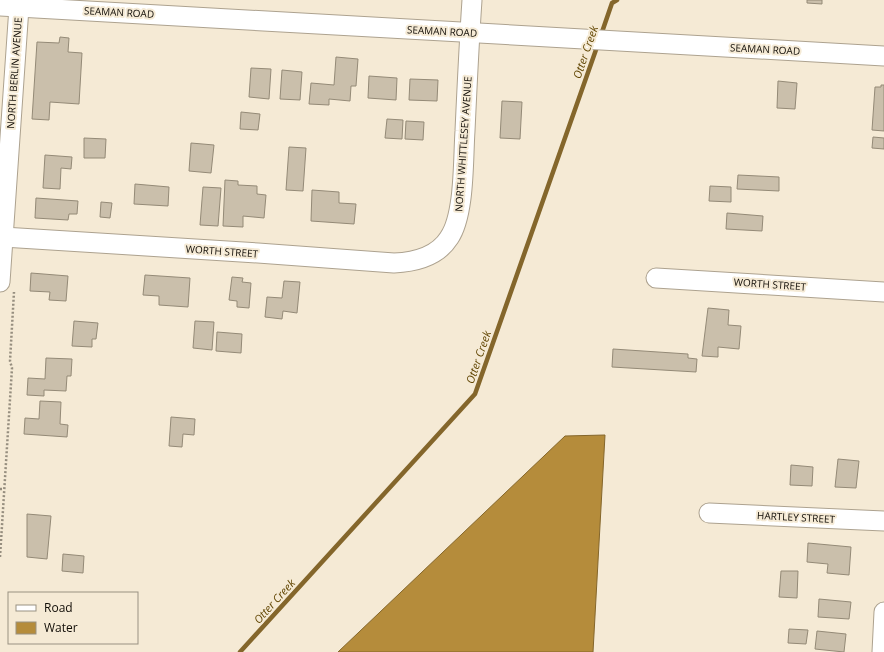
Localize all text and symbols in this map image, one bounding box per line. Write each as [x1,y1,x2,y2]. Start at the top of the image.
street label: SEAMAN ROAD [84,3,154,21]
street label: NORTH BERLIN AVENUE [3,17,25,129]
street label: SEAMAN ROAD [407,22,477,40]
water label: Otter Creek [569,23,601,80]
street label: SEAMAN ROAD [730,40,800,58]
street label: NORTH WHITTLESEY AVENUE [451,76,475,212]
street label: WORTH STREET [185,241,259,261]
street label: WORTH STREET [733,274,807,294]
water label: Otter Creek [462,328,494,385]
street label: HARTLEY STREET [757,508,836,526]
water label: Otter Creek [250,575,298,626]
legend [8,592,138,644]
text: Road [44,599,73,616]
text: Water [44,619,78,636]

